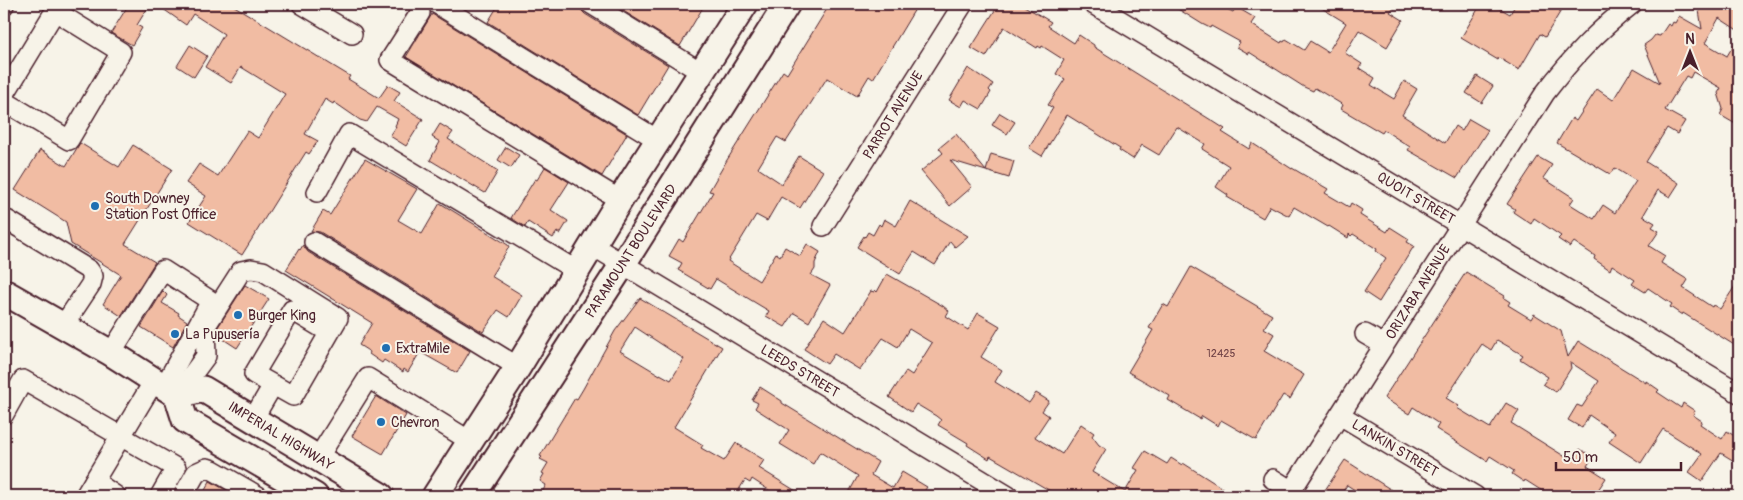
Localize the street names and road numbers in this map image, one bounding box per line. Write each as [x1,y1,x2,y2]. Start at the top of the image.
street label: PARROT AVENUE [859,68,927,162]
street label: QUOIT STREET [1374,168,1458,228]
street label: PARAMOUNT BOULEVARD [582,181,681,321]
street label: ORIZABA AVENUE [1382,242,1454,342]
street label: LEEDS STREET [758,341,843,401]
street label: IMPERIAL HIGHWAY [225,398,337,474]
street label: LANKIN STREET [1349,416,1441,481]

